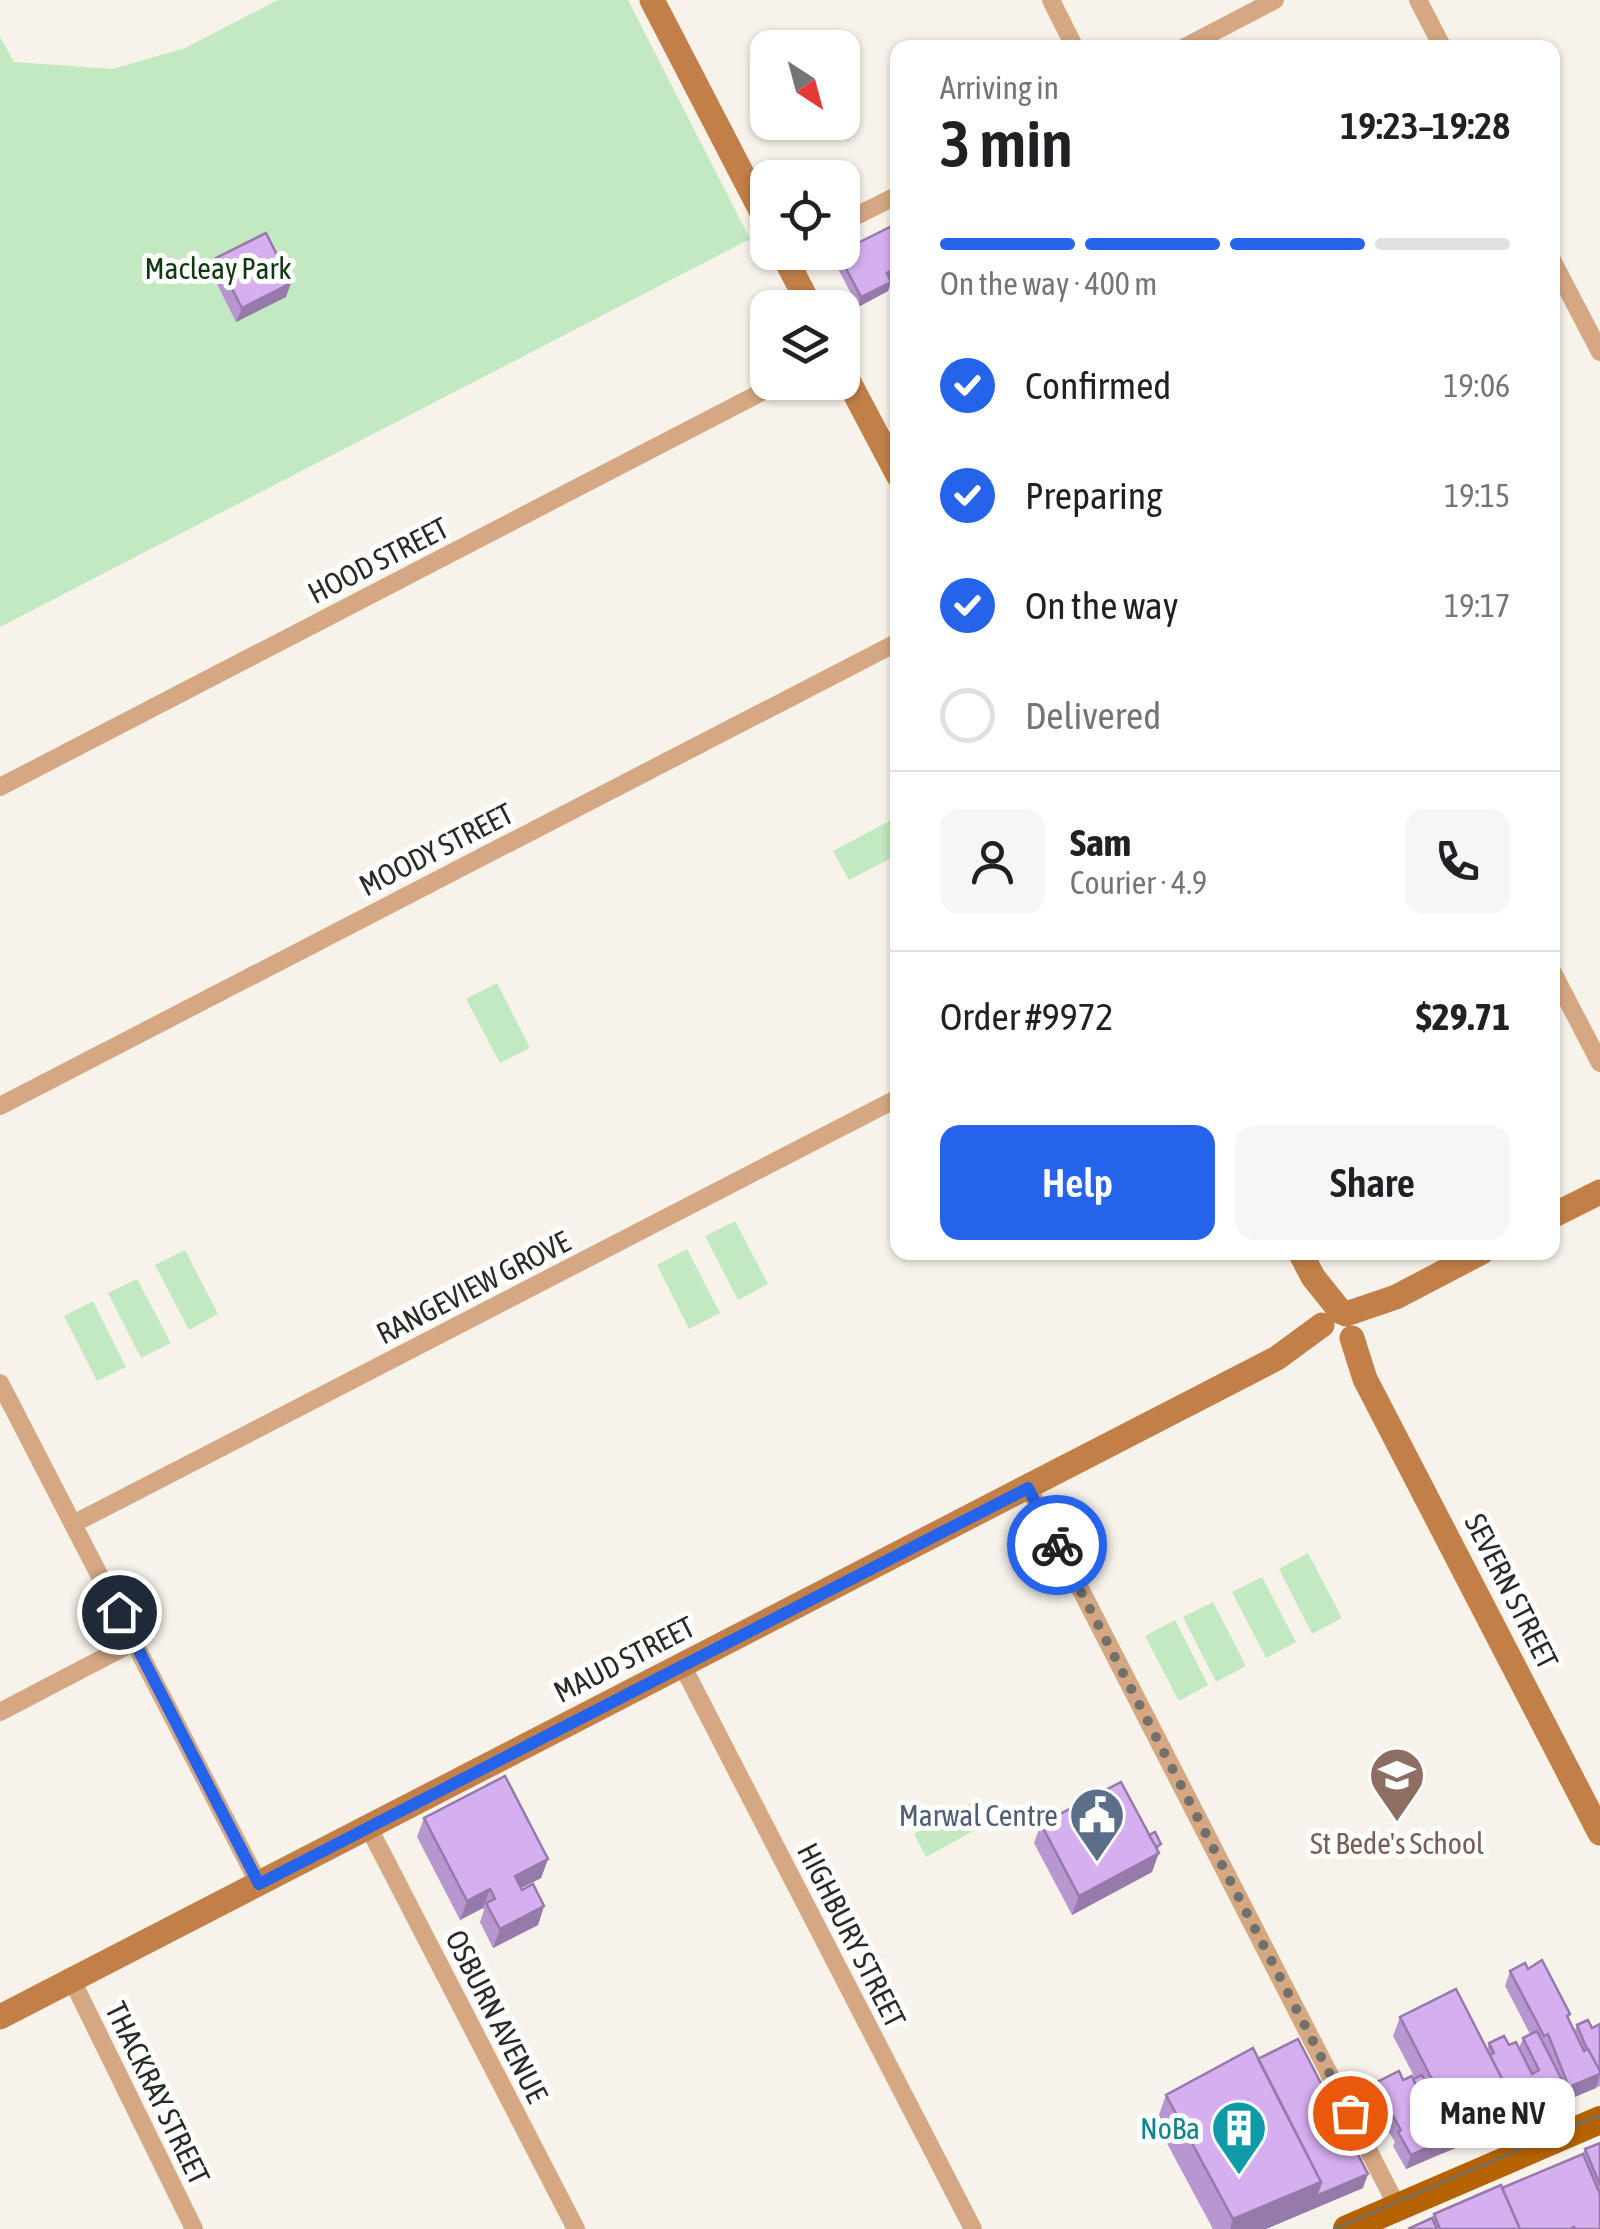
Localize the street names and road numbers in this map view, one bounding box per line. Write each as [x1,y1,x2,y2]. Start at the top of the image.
street label: HOOD STREET [302,510,454,610]
street label: MOODY STREET [353,796,519,902]
street label: RANGEVIEW GROVE [371,1224,576,1350]
street label: SEVERN STREET [1458,1508,1566,1674]
street label: MAUD STREET [548,1609,700,1709]
street label: HIGHBURY STREET [791,1837,913,2033]
street label: OSBURN AVENUE [439,1924,555,2108]
street label: THACKRAY STREET [99,1996,217,2190]

